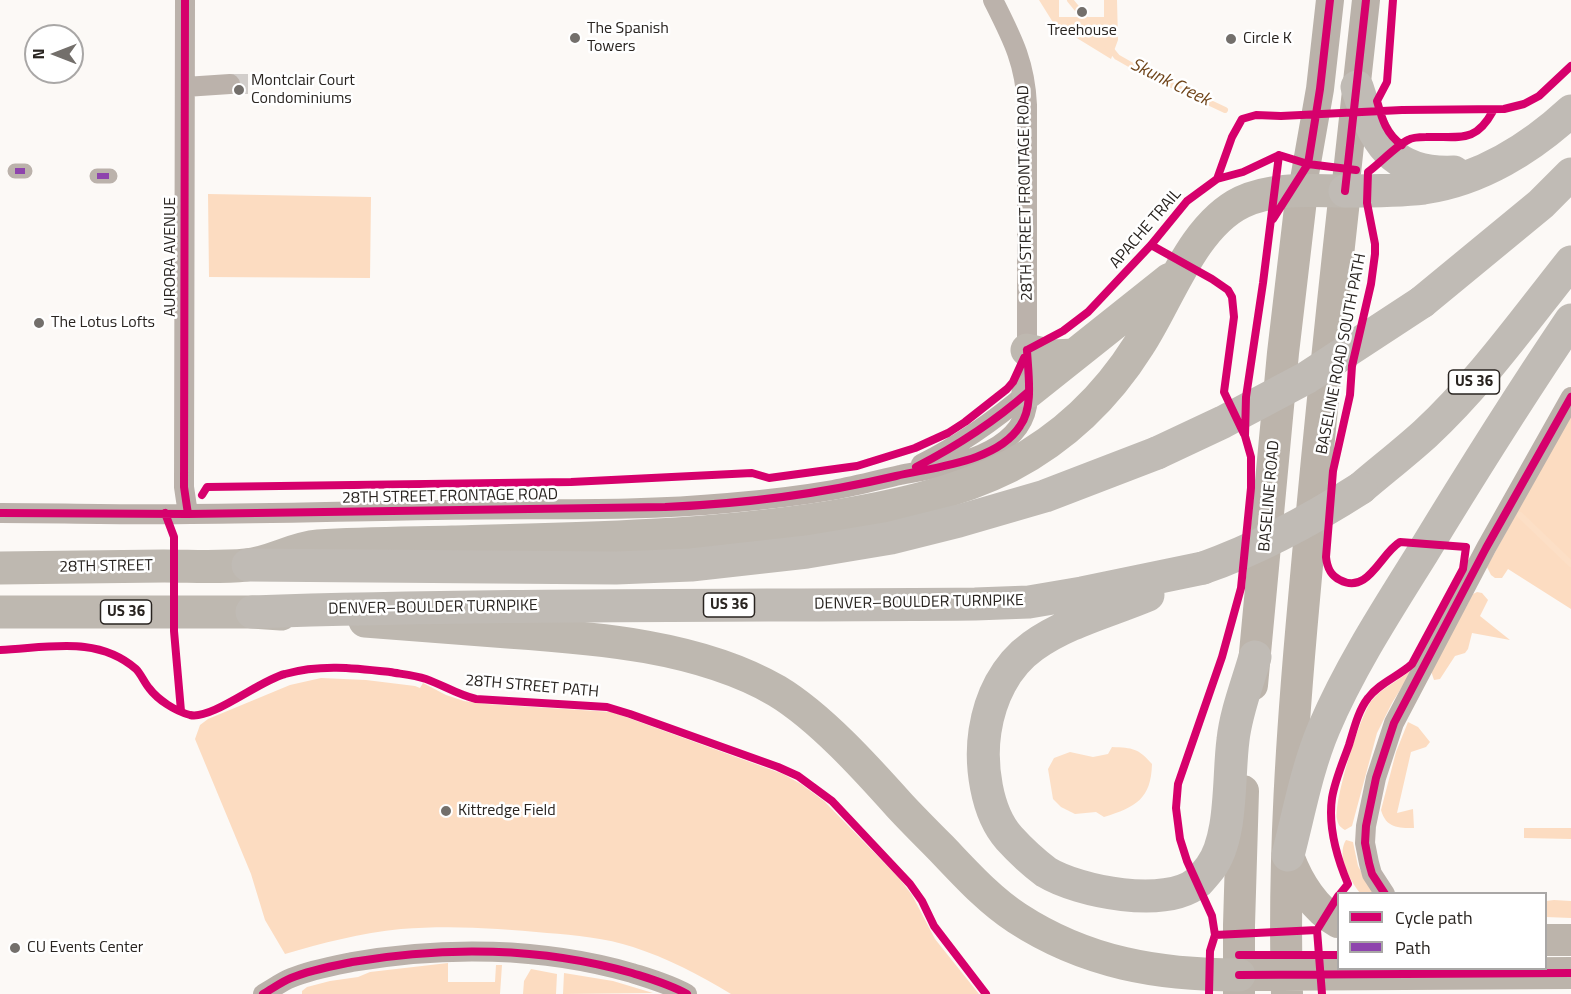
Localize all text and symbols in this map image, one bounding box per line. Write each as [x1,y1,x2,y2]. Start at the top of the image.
marker: Treehouse [1075,5,1089,19]
place label: The Spanish Towers [587,19,669,57]
place label: Treehouse [1047,21,1117,41]
north arrow [24,24,84,84]
place label: Circle K [1243,29,1292,49]
marker: The Spanish Towers [568,31,582,45]
marker: Circle K [1224,32,1238,46]
text: N [26,48,50,60]
water label: Skunk Creek [1127,54,1213,112]
place label: Montclair Court Condominiums [251,71,355,109]
marker: Montclair Court Condominiums [232,83,246,97]
street label: 28TH STREET FRONTAGE ROAD [1015,85,1037,301]
street label: APACHE TRAIL [1106,185,1186,273]
street label: AURORA AVENUE [161,197,181,317]
street label: BASELINE ROAD SOUTH PATH [1313,252,1371,456]
place label: The Lotus Lofts [51,313,155,333]
marker: The Lotus Lofts [32,316,46,330]
road number: US 36 [1448,370,1500,394]
street label: BASELINE ROAD [1256,440,1284,552]
street label: 28TH STREET FRONTAGE ROAD [342,486,558,508]
street label: 28TH STREET [59,557,153,577]
street label: DENVER–BOULDER TURNPIKE [814,592,1024,614]
road number: US 36 [704,593,754,617]
street label: DENVER–BOULDER TURNPIKE [328,597,538,619]
road number: US 36 [100,600,152,624]
street label: 28TH STREET PATH [464,672,600,702]
place label: Kittredge Field [458,801,556,821]
marker: Kittredge Field [439,804,453,818]
legend [1337,892,1547,970]
text: Cycle path [1395,904,1473,931]
text: Path [1395,934,1431,961]
place label: CU Events Center [27,938,143,958]
marker: CU Events Center [8,941,22,955]

